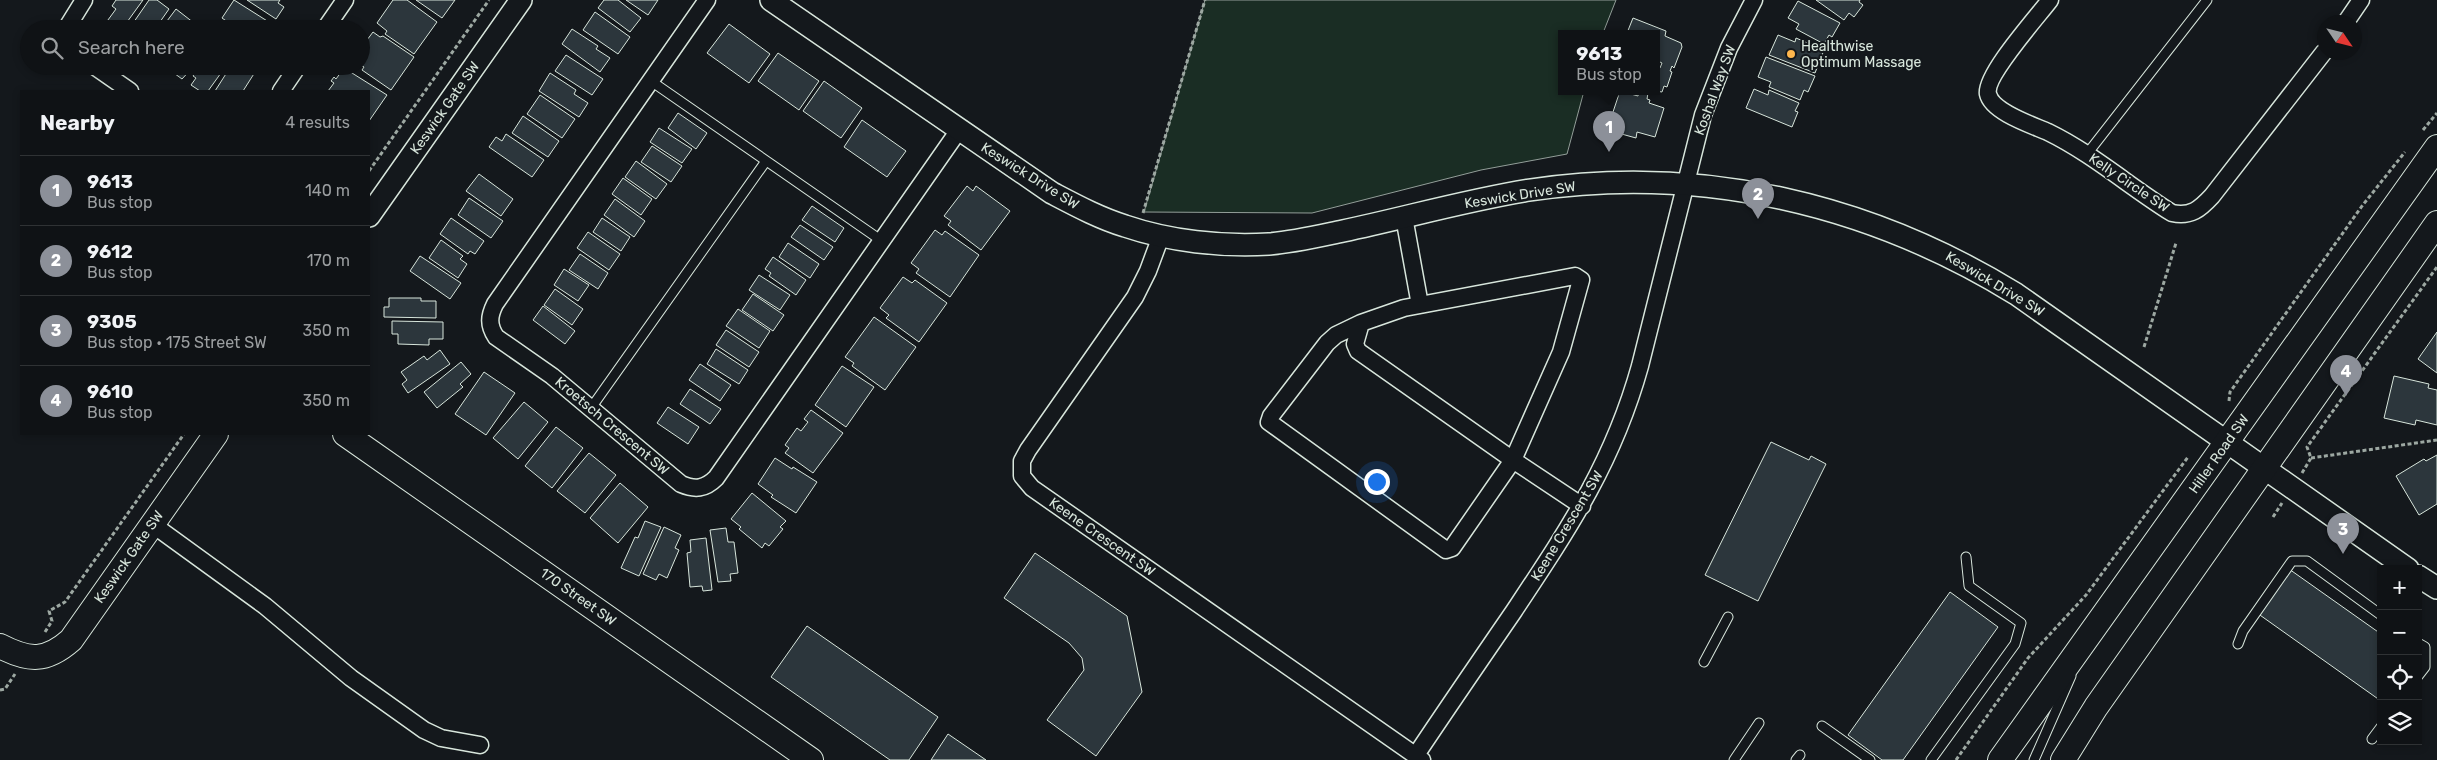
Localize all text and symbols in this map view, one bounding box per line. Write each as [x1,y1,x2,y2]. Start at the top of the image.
north arrow [2317,15,2362,60]
search box [20,20,370,75]
popup [1558,30,1660,95]
icon: search [38,34,66,62]
text: Search here [78,36,185,59]
place label: Healthwise Optimum Massage [1801,38,1922,71]
text: 9613 [1576,42,1622,65]
street label: Koshal Way SW [1691,42,1739,138]
marker: Healthwise Optimum Massage [1785,48,1797,60]
street label: Keswick Gate SW [407,58,483,158]
text: Bus stop [1576,65,1642,84]
text: Nearby [40,110,115,135]
pin: 1 [1593,111,1625,152]
text: 4 results [285,113,350,132]
street label: Keswick Drive SW [978,139,1082,213]
street label: Kelly Circle SW [2085,150,2173,216]
text: 9613 [87,170,133,193]
street label: Keswick Drive SW [1463,178,1577,212]
pin: 2 [1742,178,1774,219]
text: 1 [52,181,60,200]
text: 140 m [305,181,350,200]
text: Bus stop [87,193,153,212]
text: 9612 [87,240,133,263]
street label: Keswick Drive SW [1942,248,2048,320]
text: 2 [51,251,61,270]
text: 170 m [307,251,350,270]
text: Bus stop [87,263,153,282]
text: 9305 [87,310,137,333]
text: 3 [51,321,61,340]
text: 350 m [303,321,350,340]
text: Bus stop · 175 Street SW [87,333,267,352]
pin: 4 [2330,355,2362,396]
street label: Kroetsch Crescent SW [551,373,673,479]
text: 9610 [87,380,133,403]
text: 4 [51,391,61,410]
text: 350 m [303,391,350,410]
text: Bus stop [87,403,153,422]
street label: Hiller Road SW [2185,411,2253,497]
street label: Keene Crescent SW [1527,468,1607,584]
your location [1364,469,1390,495]
street label: Keene Crescent SW [1046,494,1158,580]
street label: Keswick Gate SW [91,507,167,607]
pin: 3 [2327,513,2359,554]
street label: 170 Street SW [537,564,619,630]
map controls [2377,565,2422,745]
button: + [2377,565,2422,610]
button: − [2377,610,2422,655]
button: locate [2377,655,2422,700]
button: layers [2377,700,2422,745]

